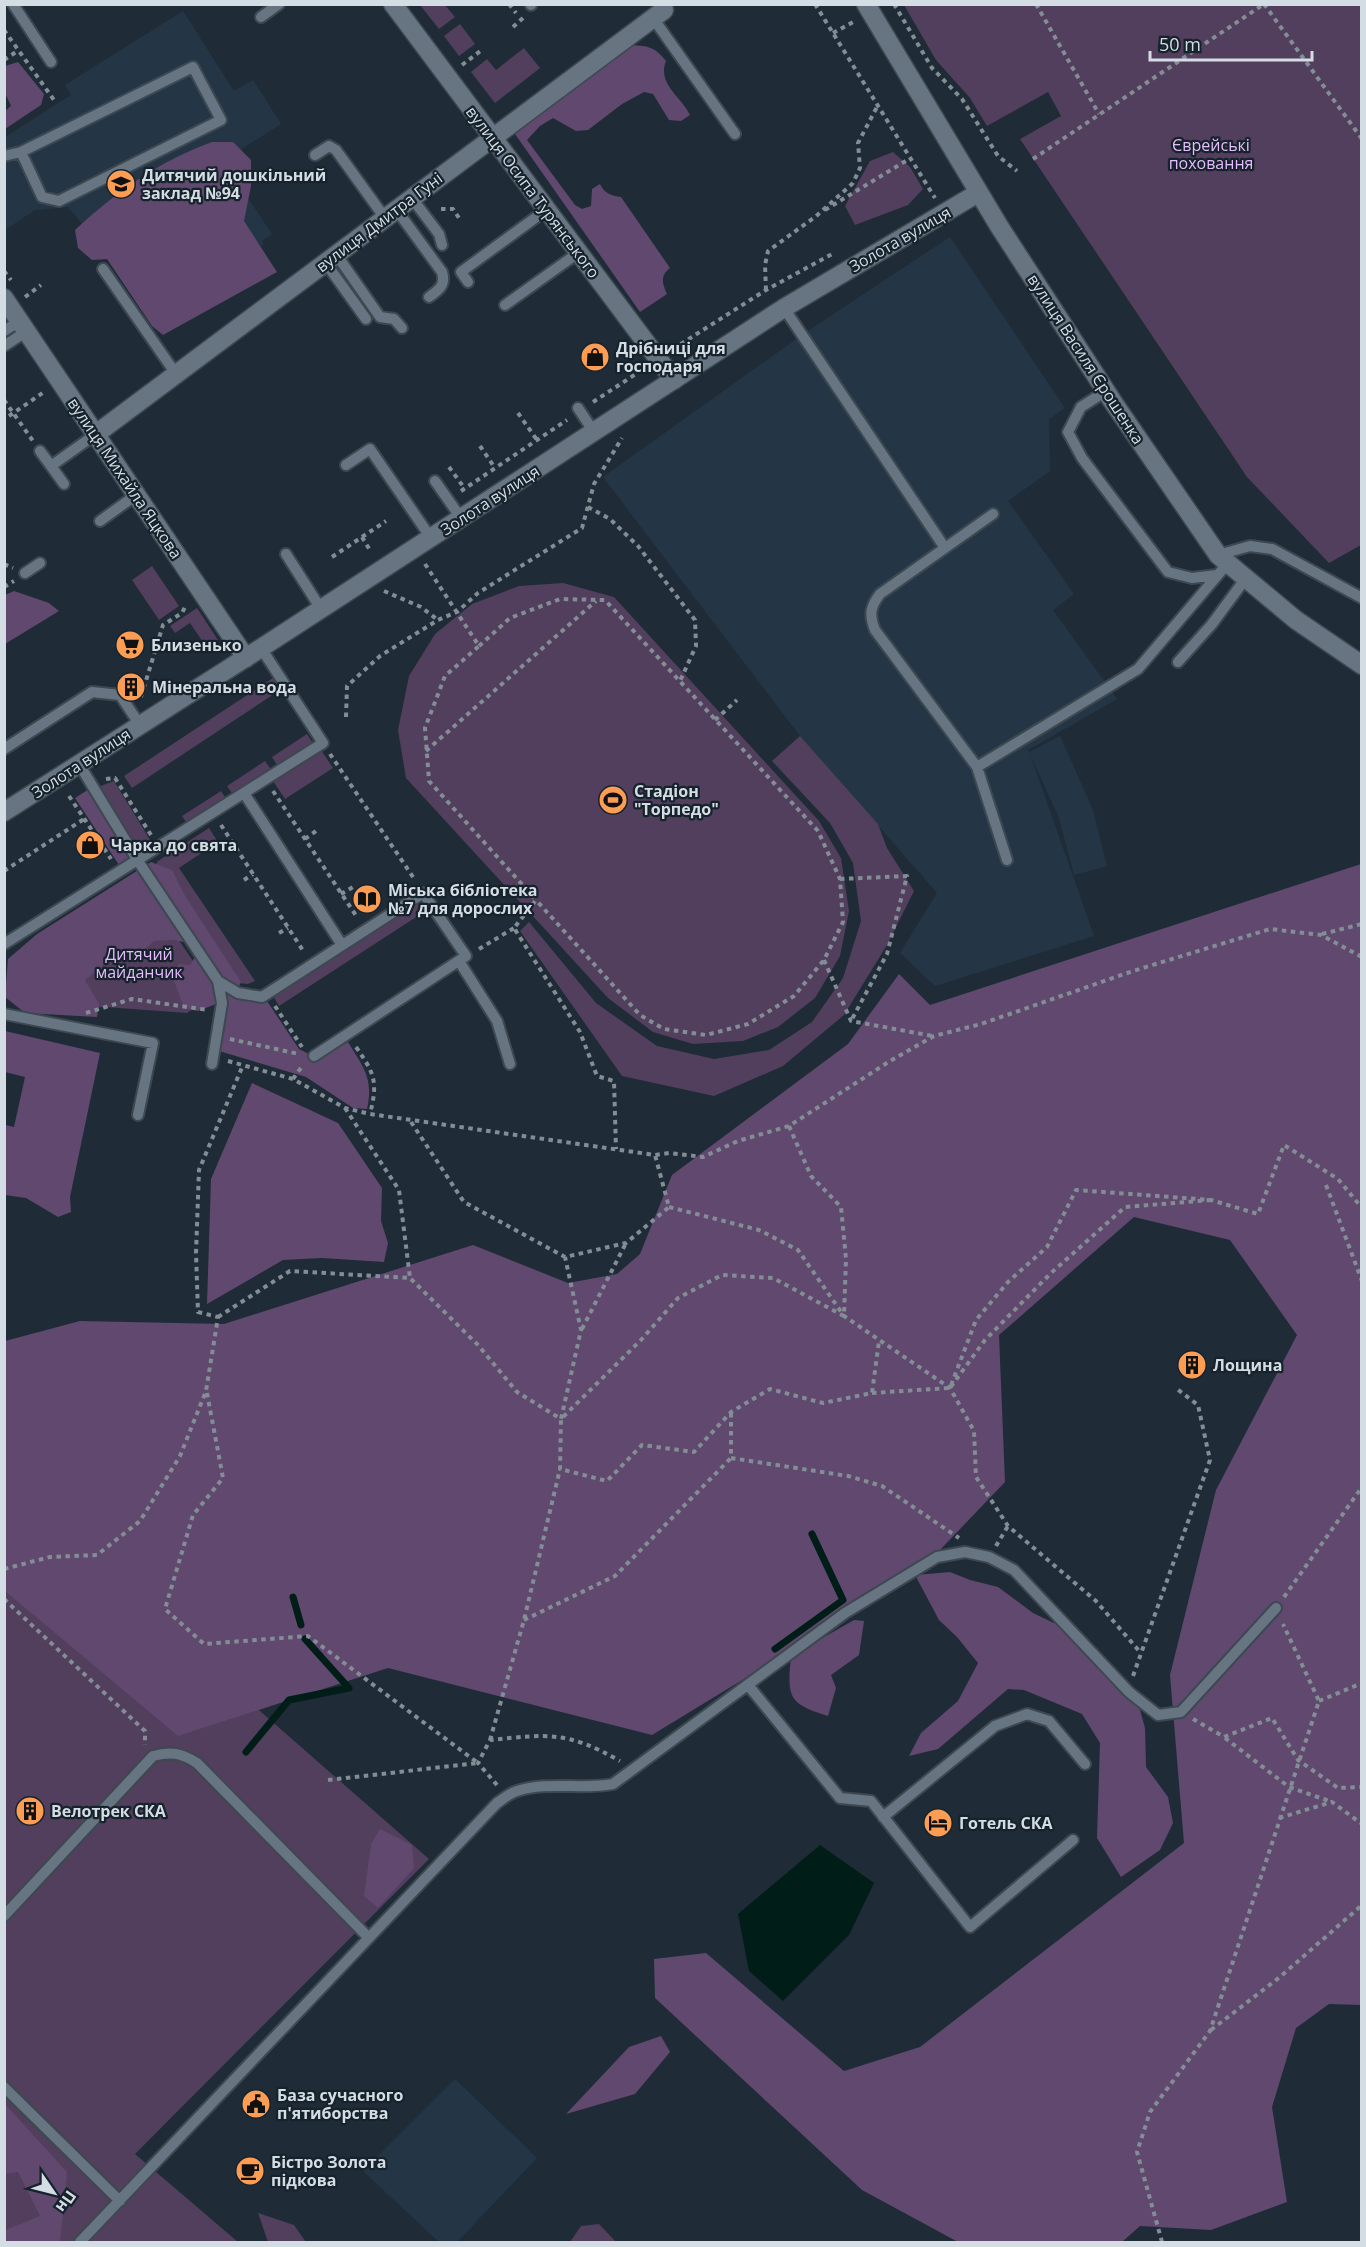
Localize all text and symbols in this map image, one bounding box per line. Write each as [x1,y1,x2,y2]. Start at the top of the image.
scale bar [1150,24,1312,62]
text: 50 m [1159,32,1201,56]
street label: вулиця Осипа Турянського [461,102,605,282]
park label: Єврейські поховання [1169,134,1253,174]
place label: Дитячий дошкільний заклад №94 [142,164,326,204]
street label: вулиця Дмитра Гуні [311,167,447,277]
school or university icon: Дитячий дошкільний заклад №94 [105,168,137,200]
street label: Золота вулиця [845,201,955,277]
street label: вулиця Василя Єрошенка [1023,270,1149,448]
place label: Дрібниці для господаря [616,337,726,377]
shop icon: Дрібниці для господаря [579,341,611,373]
street label: вулиця Михайла Яцкова [63,393,187,563]
street label: Золота вулиця [436,460,544,540]
supermarket icon: Близенько [114,629,146,661]
place label: Близенько [151,634,242,656]
building icon: Мінеральна вода [115,671,147,703]
place label: Мінеральна вода [152,676,297,698]
street label: Золота вулиця [27,723,135,803]
place label: Стадіон "Торпедо" [634,780,719,820]
sports icon: Стадіон "Торпедо" [597,784,629,816]
shop icon: Чарка до свята [74,829,106,861]
place label: Чарка до свята [111,834,237,856]
place label: Міська бібліотека №7 для дорослих [388,879,538,919]
library icon: Міська бібліотека №7 для дорослих [351,883,383,915]
park label: Дитячий майданчик [95,943,183,983]
building icon: Лощина [1176,1349,1208,1381]
place label: Лощина [1213,1354,1282,1376]
building icon: Велотрек СКА [14,1795,46,1827]
place label: Велотрек СКА [51,1800,167,1822]
hotel icon: Готель СКА [922,1807,954,1839]
place label: Готель СКА [959,1812,1053,1834]
place label: База сучасного п'ятиборства [277,2084,403,2124]
public building icon: База сучасного п'ятиборства [240,2088,272,2120]
place label: Бістро Золота підкова [271,2151,386,2191]
cafe icon: Бістро Золота підкова [234,2155,266,2187]
north arrow [24,2163,84,2223]
text: Пн [51,2186,82,2217]

